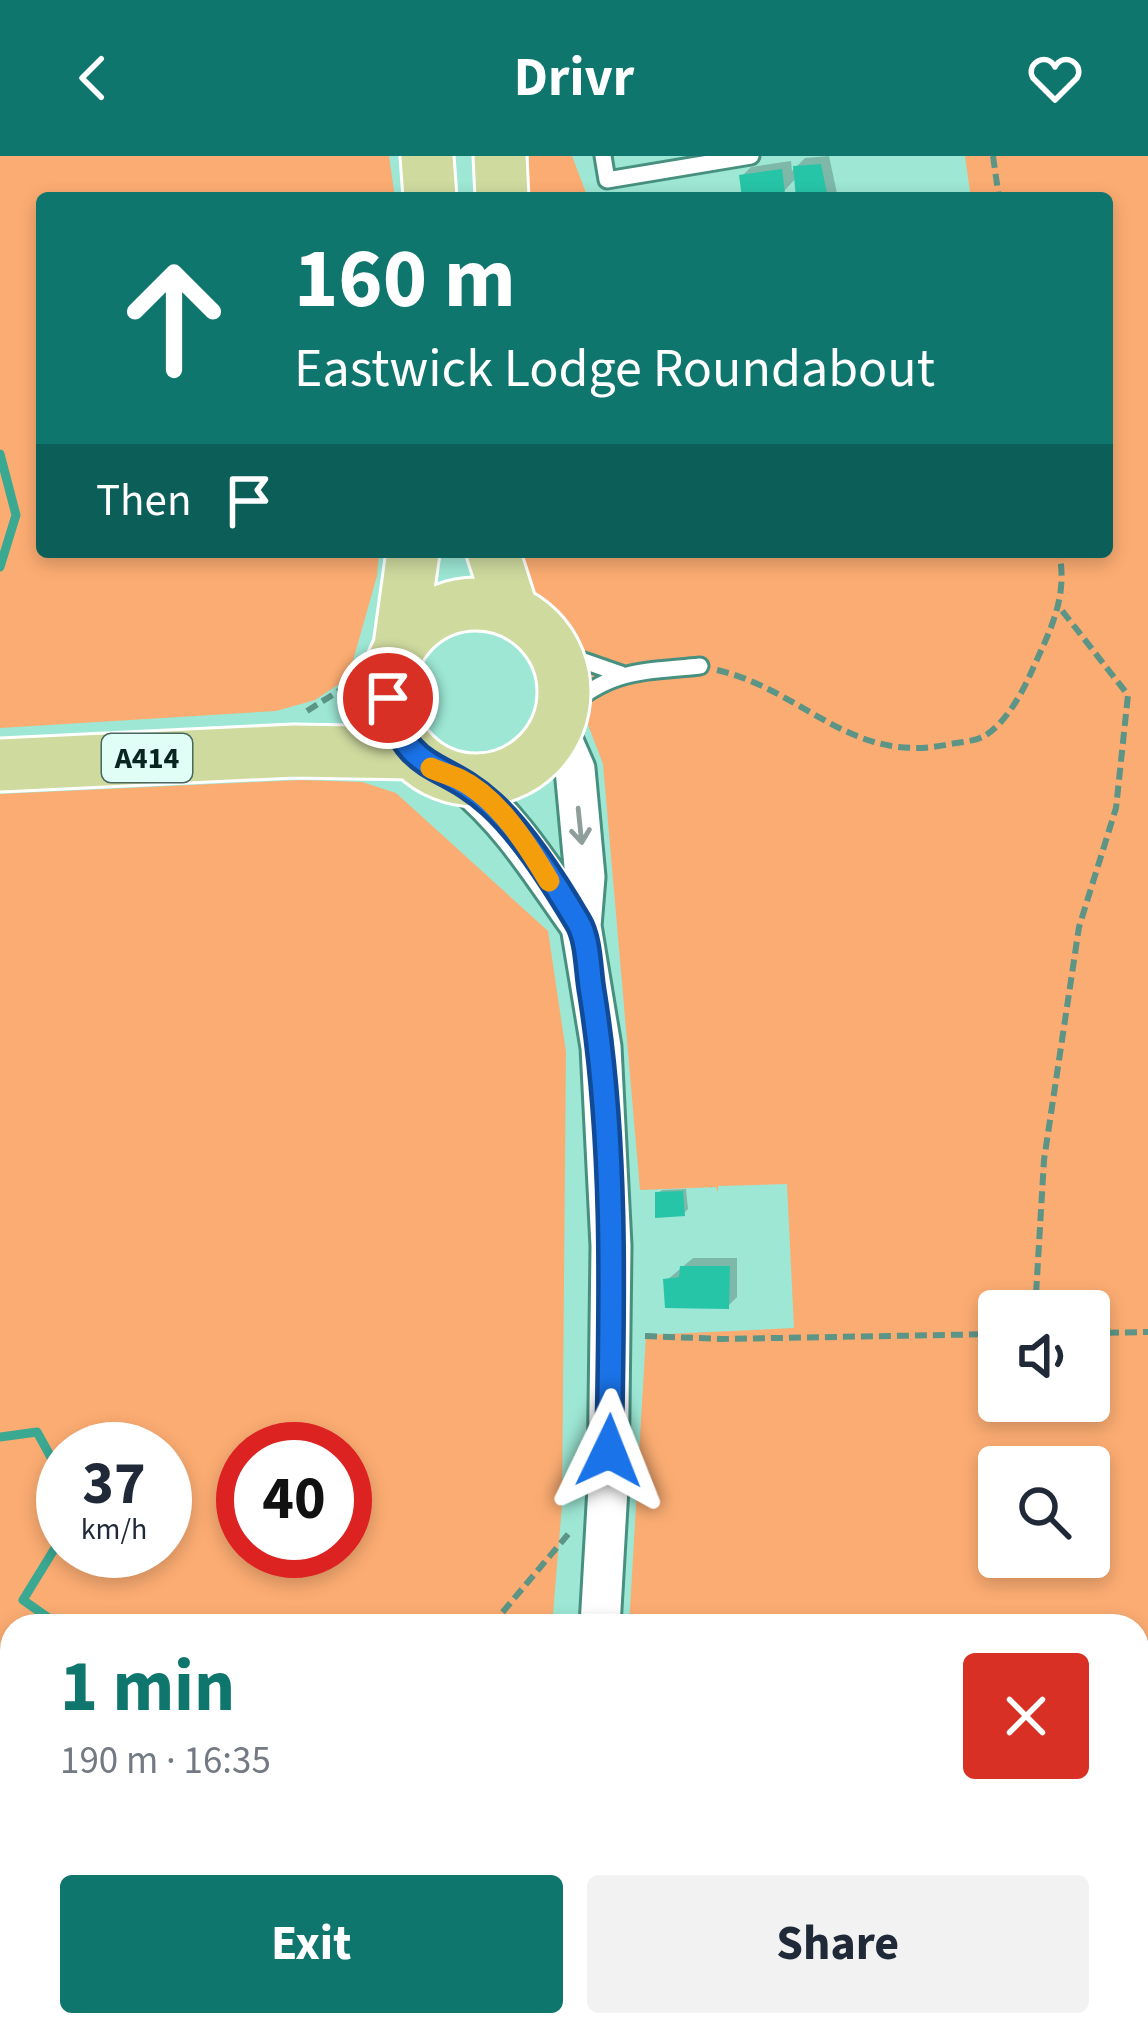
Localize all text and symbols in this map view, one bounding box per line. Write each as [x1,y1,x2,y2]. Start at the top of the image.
text: Drivr [514,40,634,117]
icon: back [60,45,126,111]
icon: heart [1022,45,1088,111]
text: 160 m [294,220,516,340]
icon: ahead [96,240,252,396]
text: Eastwick Lodge Roundabout [294,331,935,408]
icon: arrive [216,468,282,534]
text: Then [96,469,192,533]
pin [337,647,439,749]
icon: arrive [355,665,421,731]
road number: A414 [102,734,192,782]
one-way arrow [569,805,592,844]
map controls [978,1290,1110,1578]
button: sound [978,1290,1110,1422]
position arrow [546,1388,672,1514]
speed limit sign: 40 [216,1422,372,1578]
text: 37 [82,1442,146,1527]
button: search [978,1446,1110,1578]
text: km/h [81,1508,147,1551]
text: 1 min [60,1636,235,1739]
button: close [963,1653,1089,1779]
text: 190 m · 16:35 [60,1733,271,1789]
button: Exit [60,1875,563,2013]
button: Share [587,1875,1089,2013]

